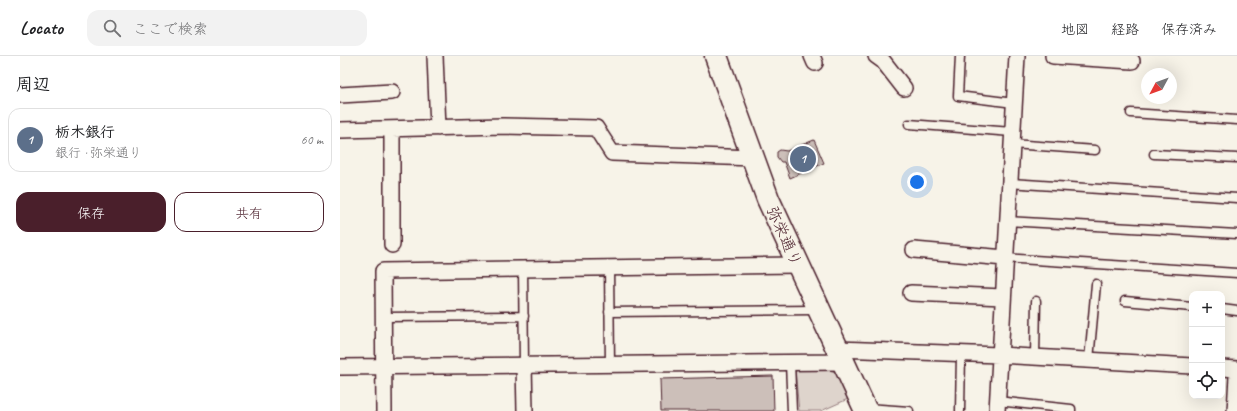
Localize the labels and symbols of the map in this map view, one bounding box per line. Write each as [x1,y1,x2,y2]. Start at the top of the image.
north arrow [1141,68,1177,104]
pin: 1 [790,144,816,174]
your location [907,172,927,192]
street label: 弥栄通り [762,203,806,270]

